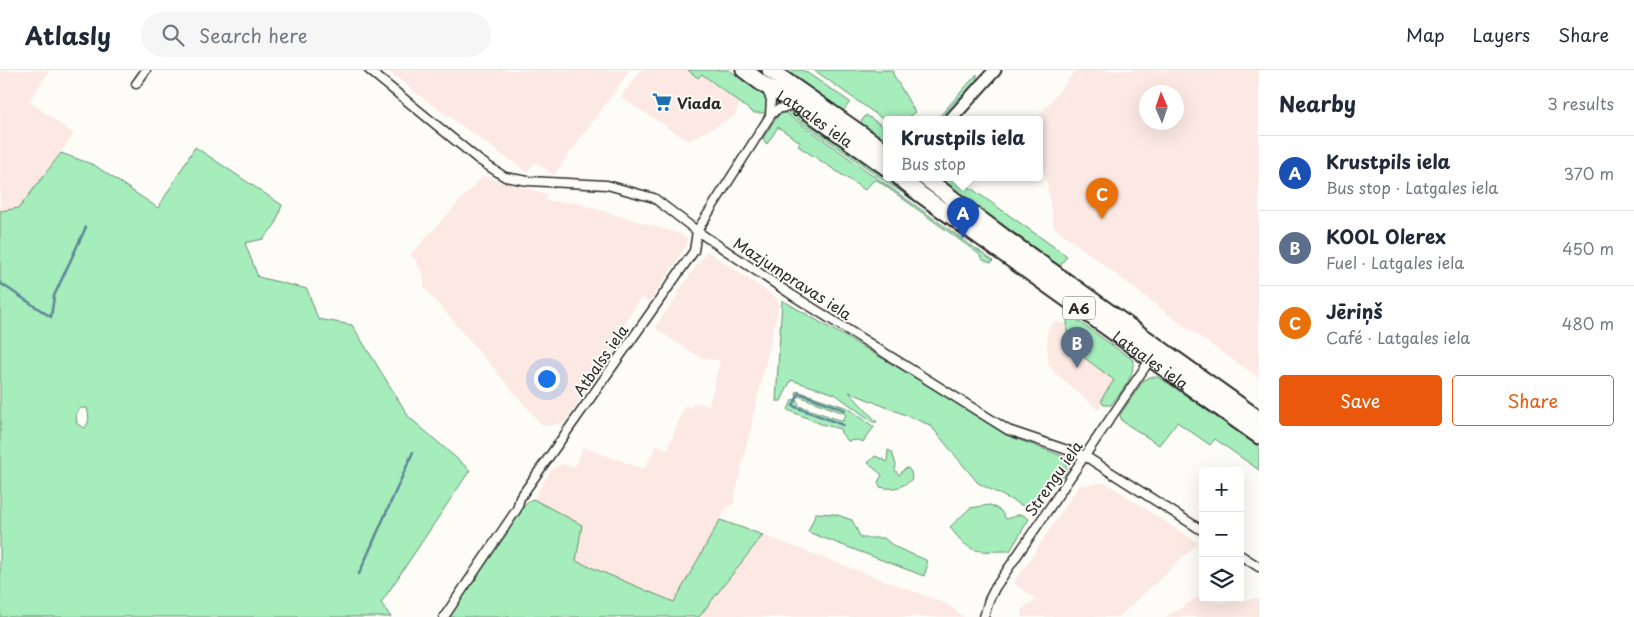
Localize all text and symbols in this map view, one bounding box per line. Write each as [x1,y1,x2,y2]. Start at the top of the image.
search box [141,12,491,57]
text: Atlasly [25,17,111,53]
icon: search [159,21,187,49]
text: Search here [199,21,308,49]
text: Map [1406,21,1445,48]
text: Layers [1473,21,1530,48]
text: Share [1558,21,1609,48]
street label: Latgales iela [773,83,859,153]
north arrow [1139,85,1184,130]
text: Nearby [1279,87,1356,119]
supermarket icon: Viada [651,91,673,113]
place label: Viada [677,91,722,114]
text: 3 results [1547,91,1614,115]
popup [883,116,1043,181]
text: Krustpils iela [901,123,1025,151]
text: Krustpils iela [1326,147,1450,175]
text: Bus stop [901,151,966,175]
text: A [1289,161,1301,185]
text: 370 m [1564,161,1614,185]
text: Bus stop · Latgales iela [1326,175,1498,199]
pin: C [1086,178,1118,219]
pin: A [947,197,979,238]
text: KOOL Olerex [1326,222,1446,250]
street label: Mazjumpravas iela [729,231,857,325]
text: B [1290,236,1300,260]
text: 450 m [1562,236,1614,260]
text: Fuel · Latgales iela [1326,250,1464,274]
road number: A6 [1063,297,1095,320]
text: Jēriņš [1326,297,1383,325]
text: C [1289,311,1301,335]
text: 480 m [1562,311,1614,335]
street label: Atbalss iela [567,319,633,400]
street label: Latgales iela [1109,324,1194,394]
text: Café · Latgales iela [1326,325,1470,349]
pin: B [1061,327,1093,368]
your location [534,366,560,392]
button: Save [1279,375,1442,426]
button: Share [1452,375,1614,426]
street label: Strengu iela [1018,435,1088,520]
map controls [1199,467,1244,602]
button: + [1199,467,1244,512]
button: − [1199,512,1244,557]
button: layers [1199,557,1244,602]

